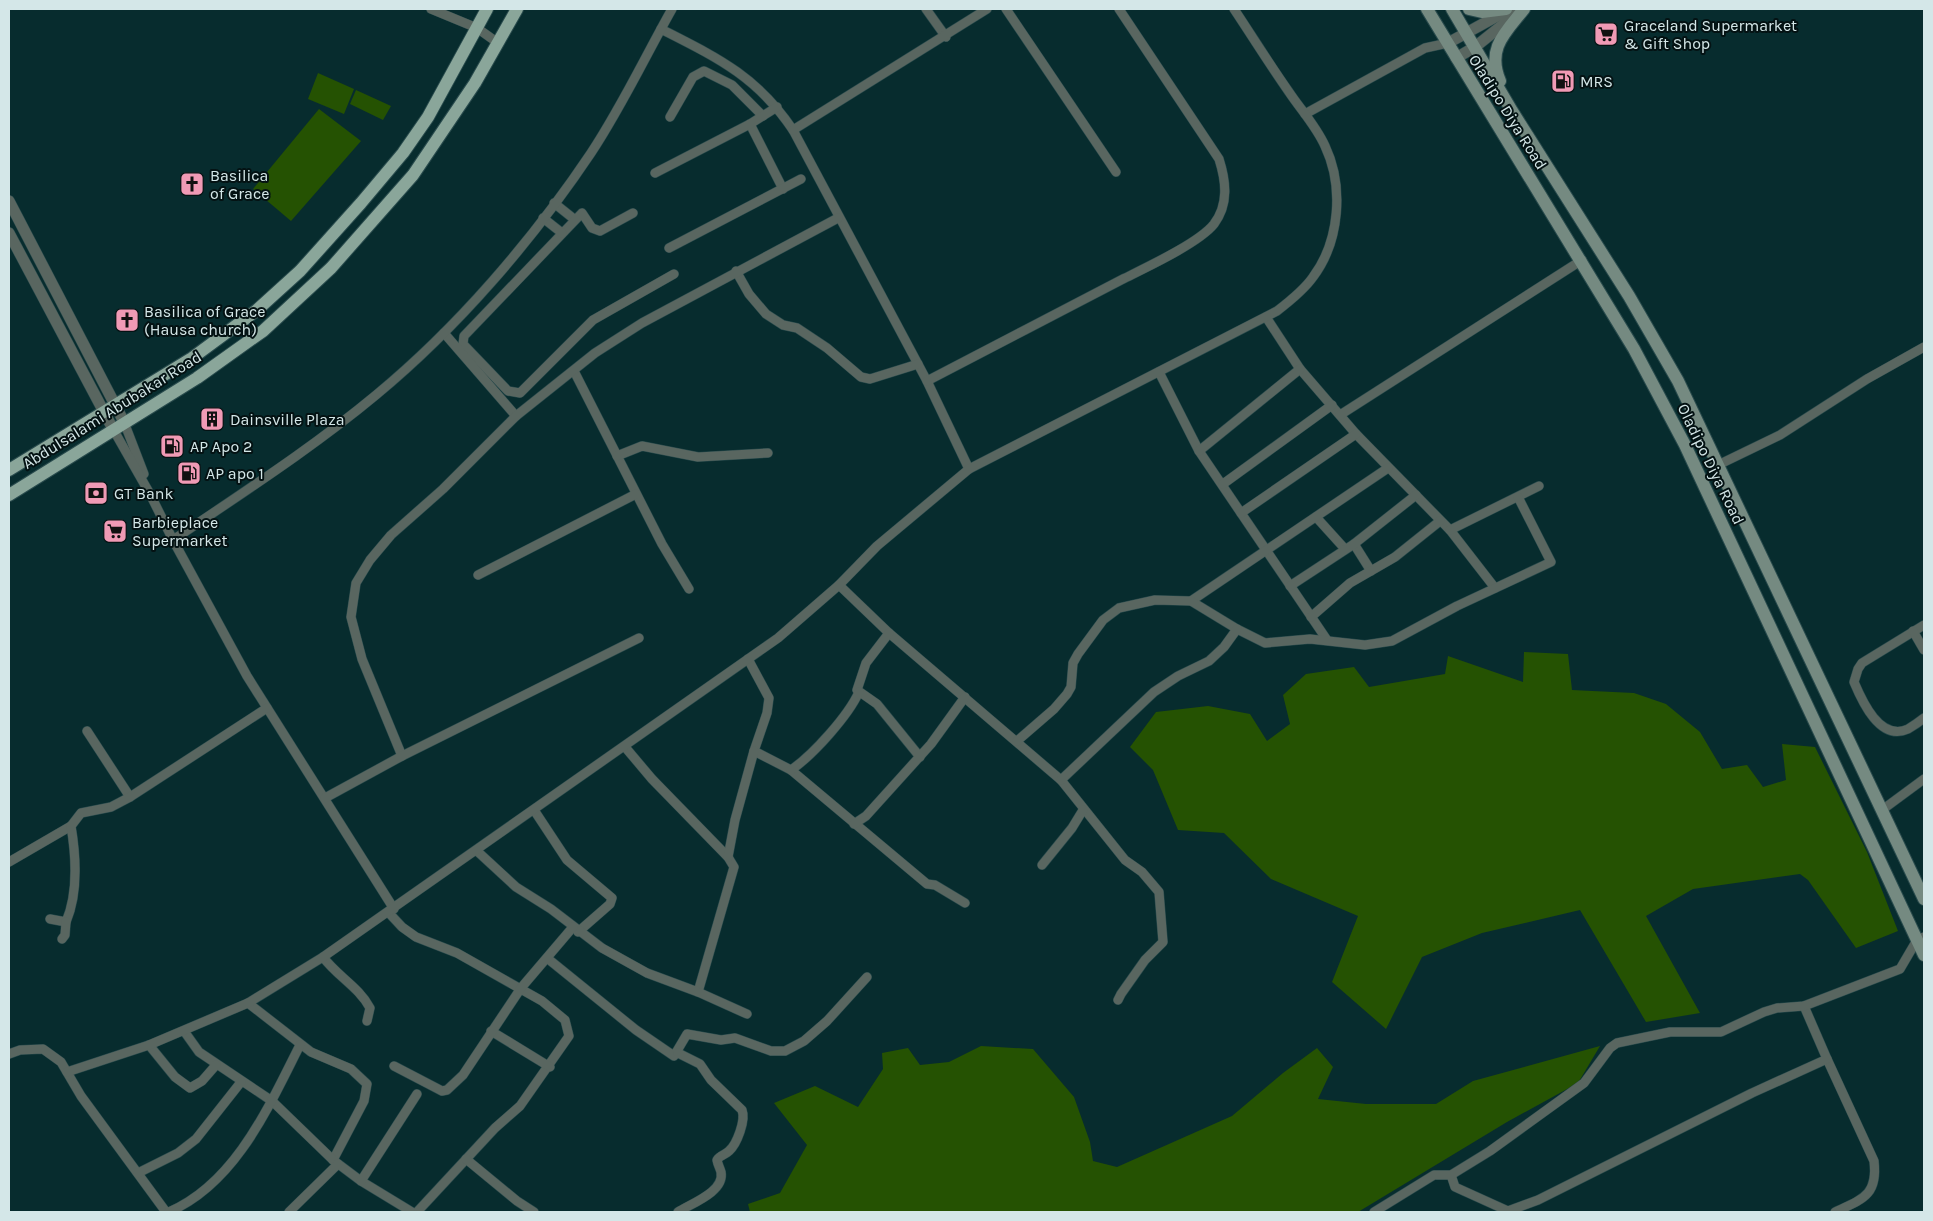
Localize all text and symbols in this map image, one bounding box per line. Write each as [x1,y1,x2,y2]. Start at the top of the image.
place label: Graceland Supermarket & Gift Shop [1624,16,1797,53]
supermarket icon: Graceland Supermarket & Gift Shop [1593,21,1619,47]
street label: Oladipo Diya Road [1465,51,1551,173]
fuel station icon: MRS [1550,68,1576,94]
place label: MRS [1580,72,1613,91]
place label: Basilica of Grace [210,166,269,203]
church icon: Basilica of Grace [179,171,205,197]
place label: Basilica of Grace (Hausa church) [144,302,265,339]
church icon: Basilica of Grace (Hausa church) [114,307,140,333]
street label: Abdulsalami Abubakar Road [19,347,205,473]
street label: Oladipo Diya Road [1674,401,1748,527]
building icon: Dainsville Plaza [199,406,225,432]
place label: Dainsville Plaza [230,410,345,429]
fuel station icon: AP Apo 2 [159,433,185,459]
place label: AP Apo 2 [190,437,252,456]
fuel station icon: AP apo 1 [176,460,202,486]
place label: AP apo 1 [206,464,264,483]
bank icon: GT Bank [83,480,109,506]
place label: GT Bank [114,484,174,503]
place label: Barbieplace Supermarket [132,513,228,550]
supermarket icon: Barbieplace Supermarket [102,518,128,544]

